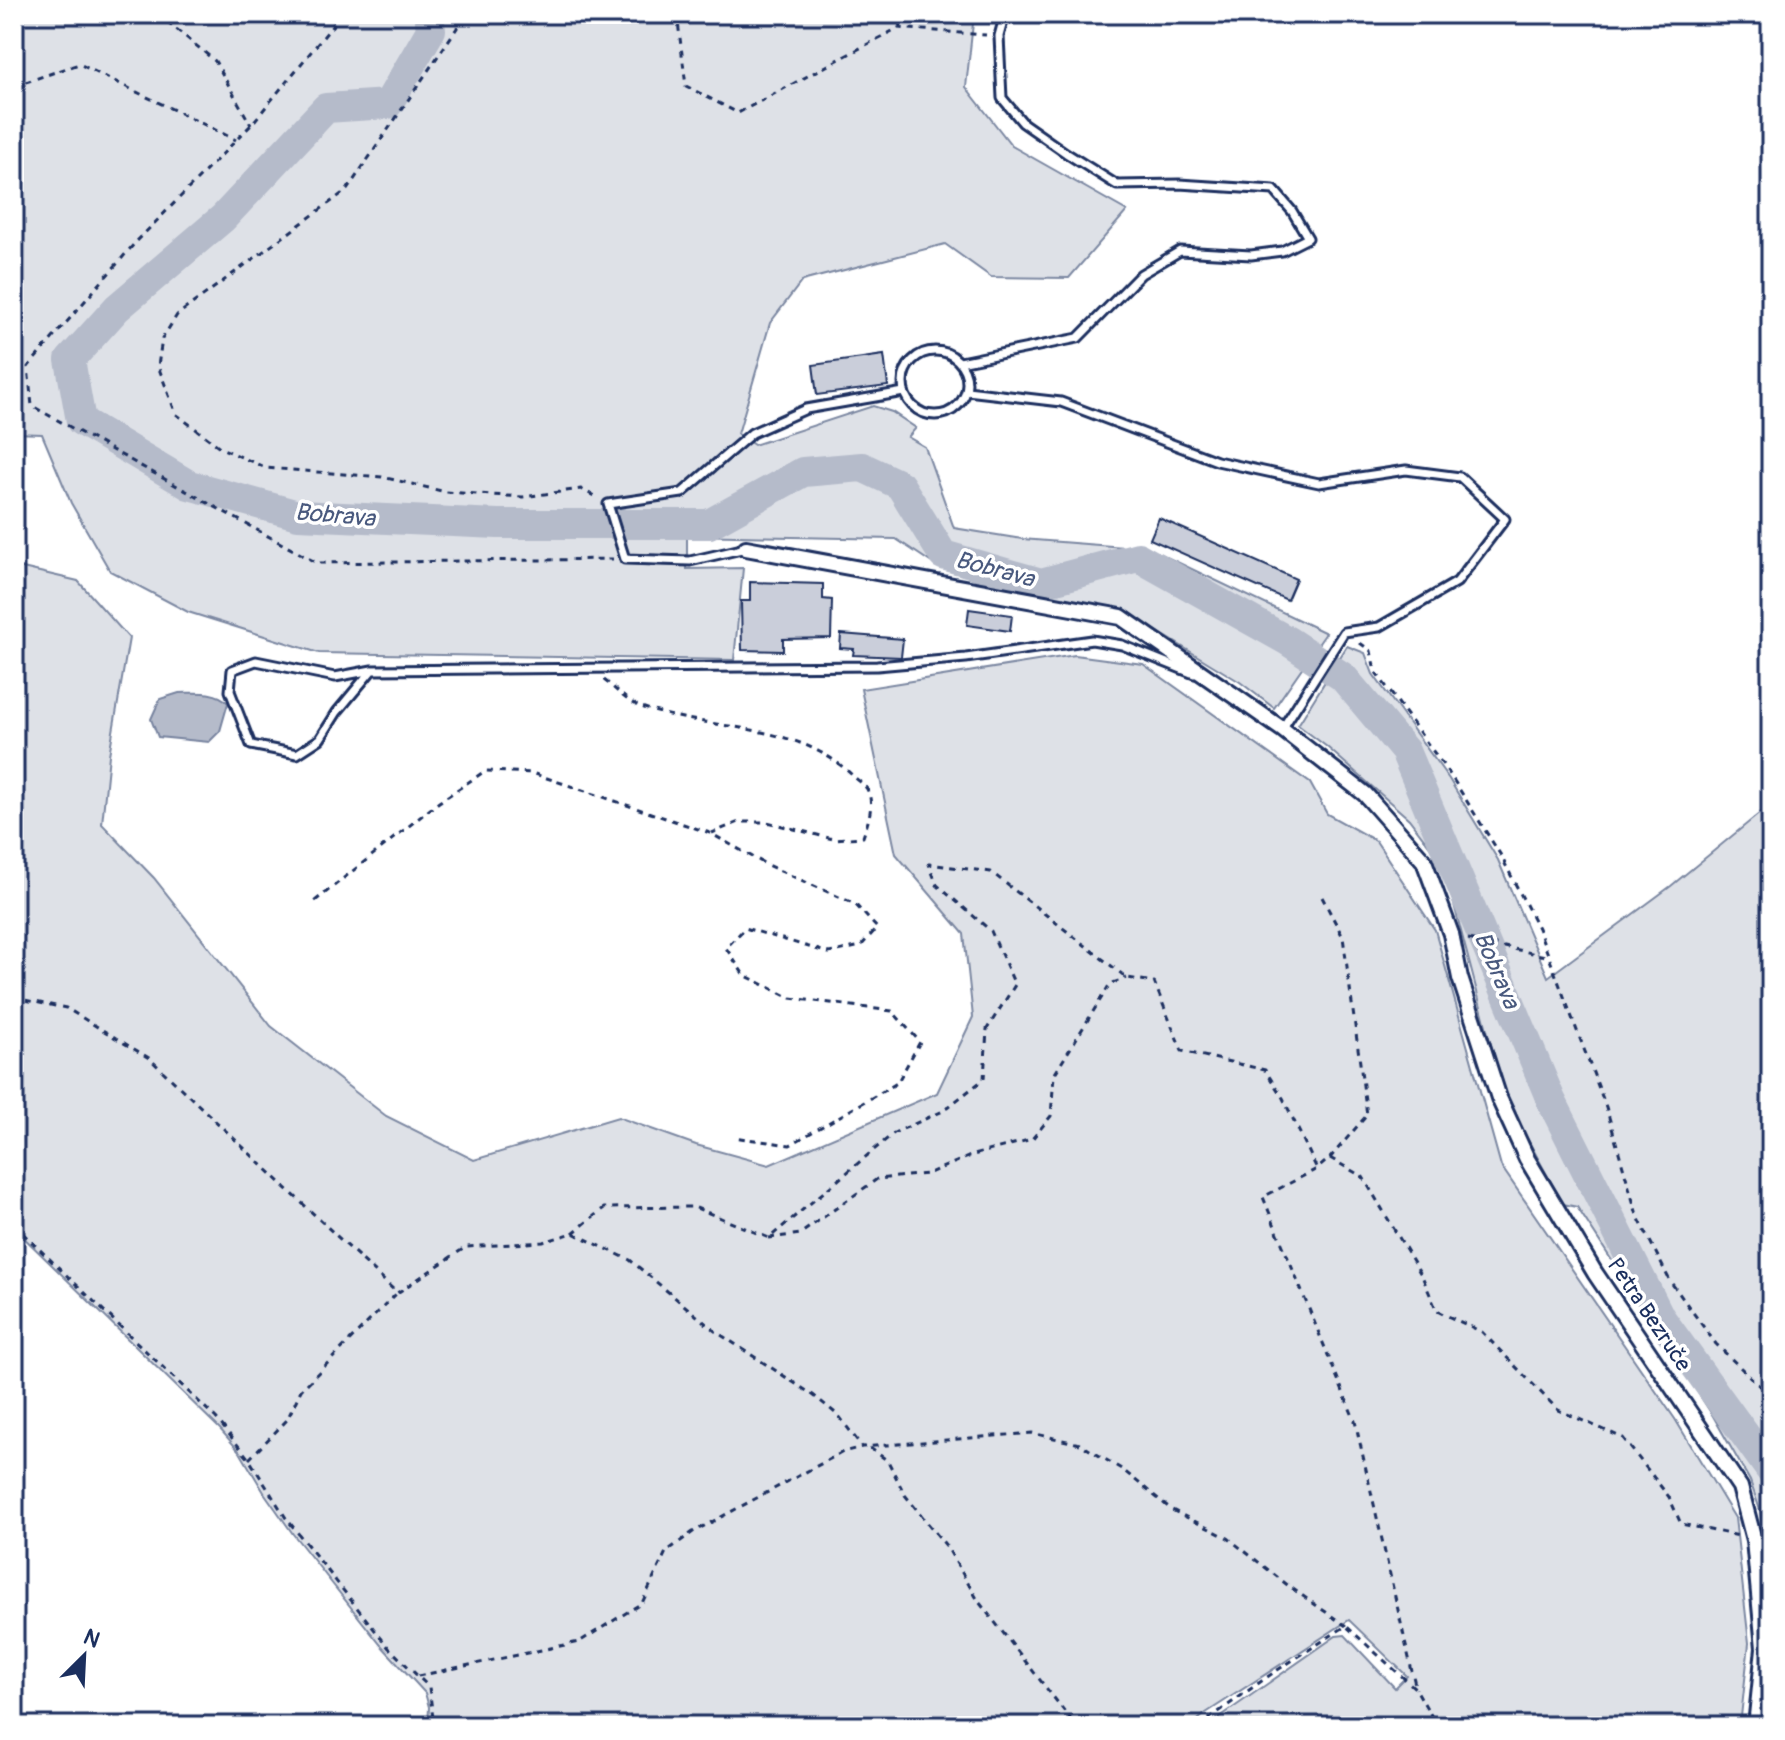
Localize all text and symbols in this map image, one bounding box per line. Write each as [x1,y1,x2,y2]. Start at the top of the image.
water label: Bobrava [294,498,378,534]
water label: Bobrava [953,545,1039,594]
water label: Bobrava [1468,928,1526,1014]
street label: Petra Bezruče [1601,1253,1697,1377]
north arrow [44,1616,124,1696]
text: N [79,1623,104,1655]

